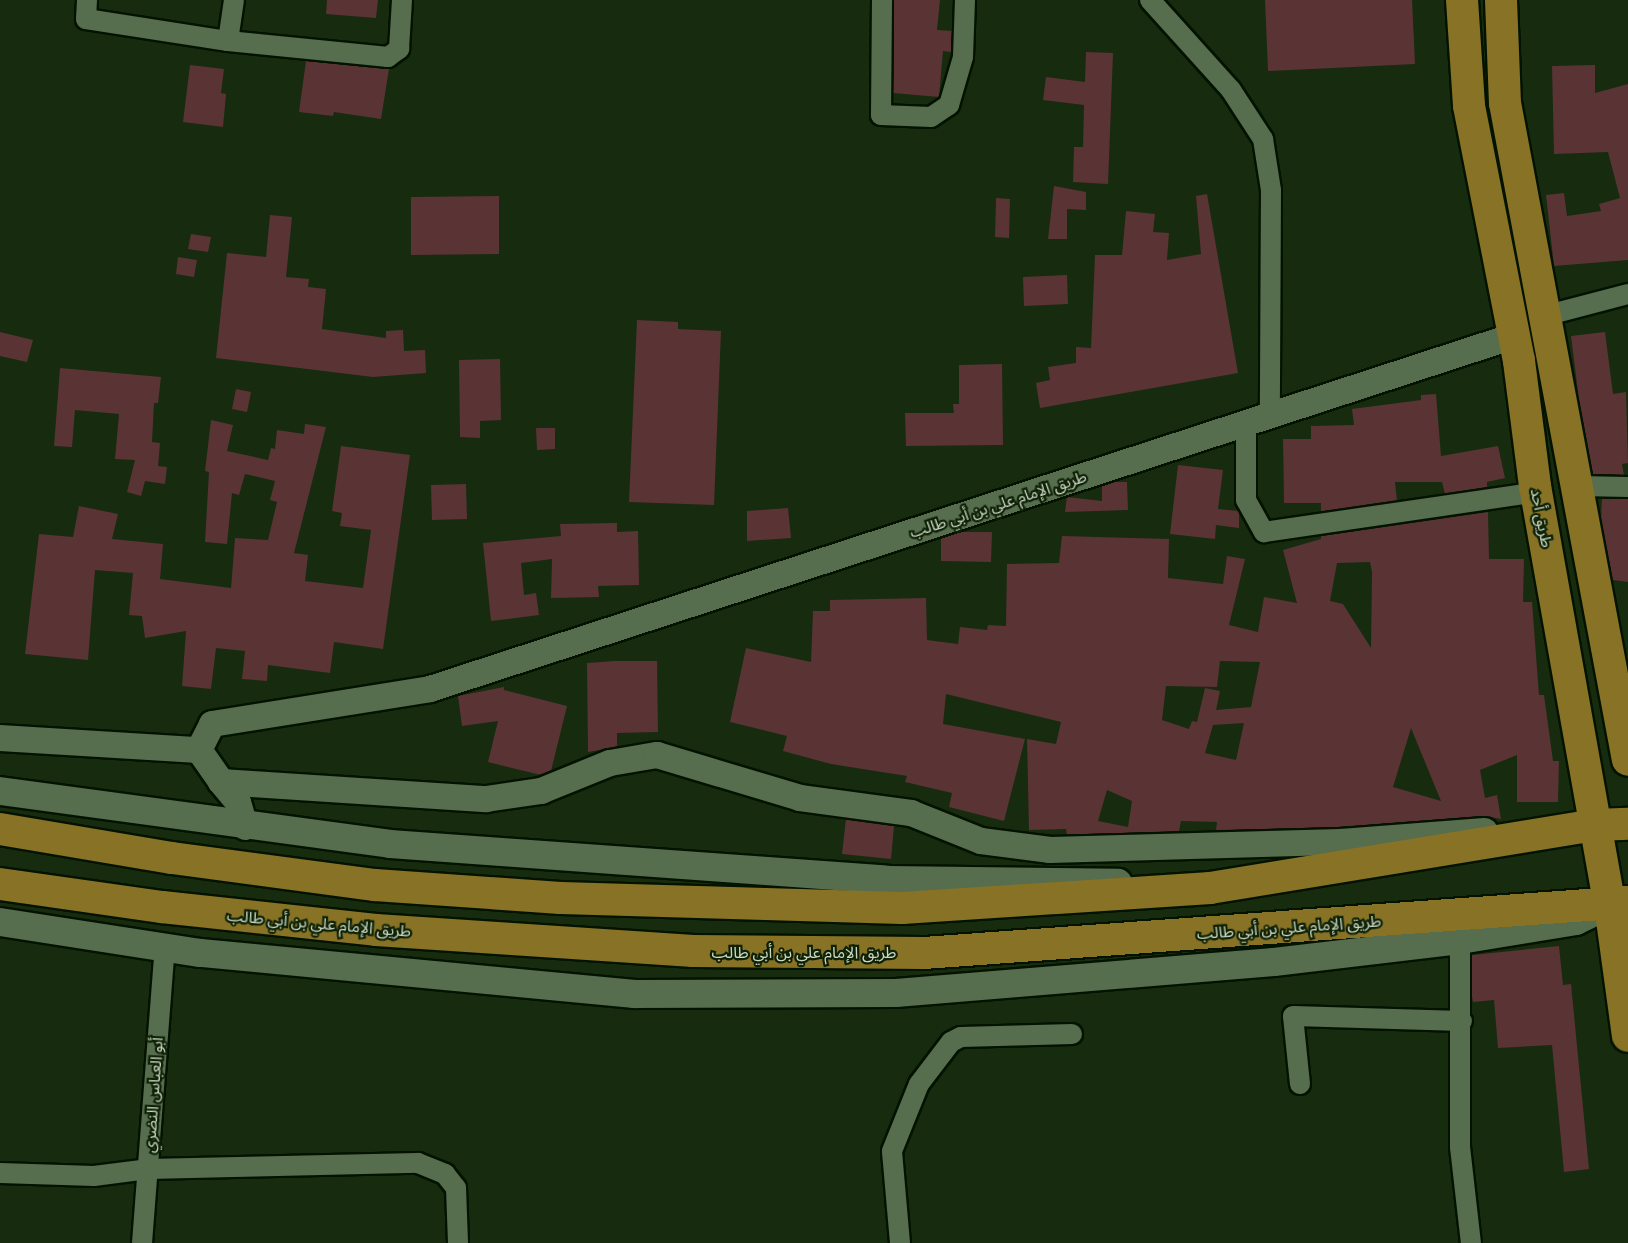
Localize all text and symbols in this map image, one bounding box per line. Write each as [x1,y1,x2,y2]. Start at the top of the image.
street label: طريق الإمام علي بن أبي طالب [907,466,1089,542]
street label: طريق أحد [1527,487,1557,549]
street label: طريق الإمام علي بن أبي طالب [226,905,412,941]
street label: طريق الإمام علي بن أبي طالب [1196,911,1382,943]
street label: طريق الإمام علي بن أبي طالب [712,942,896,962]
street label: أبو العباس النضري [139,1036,167,1154]

